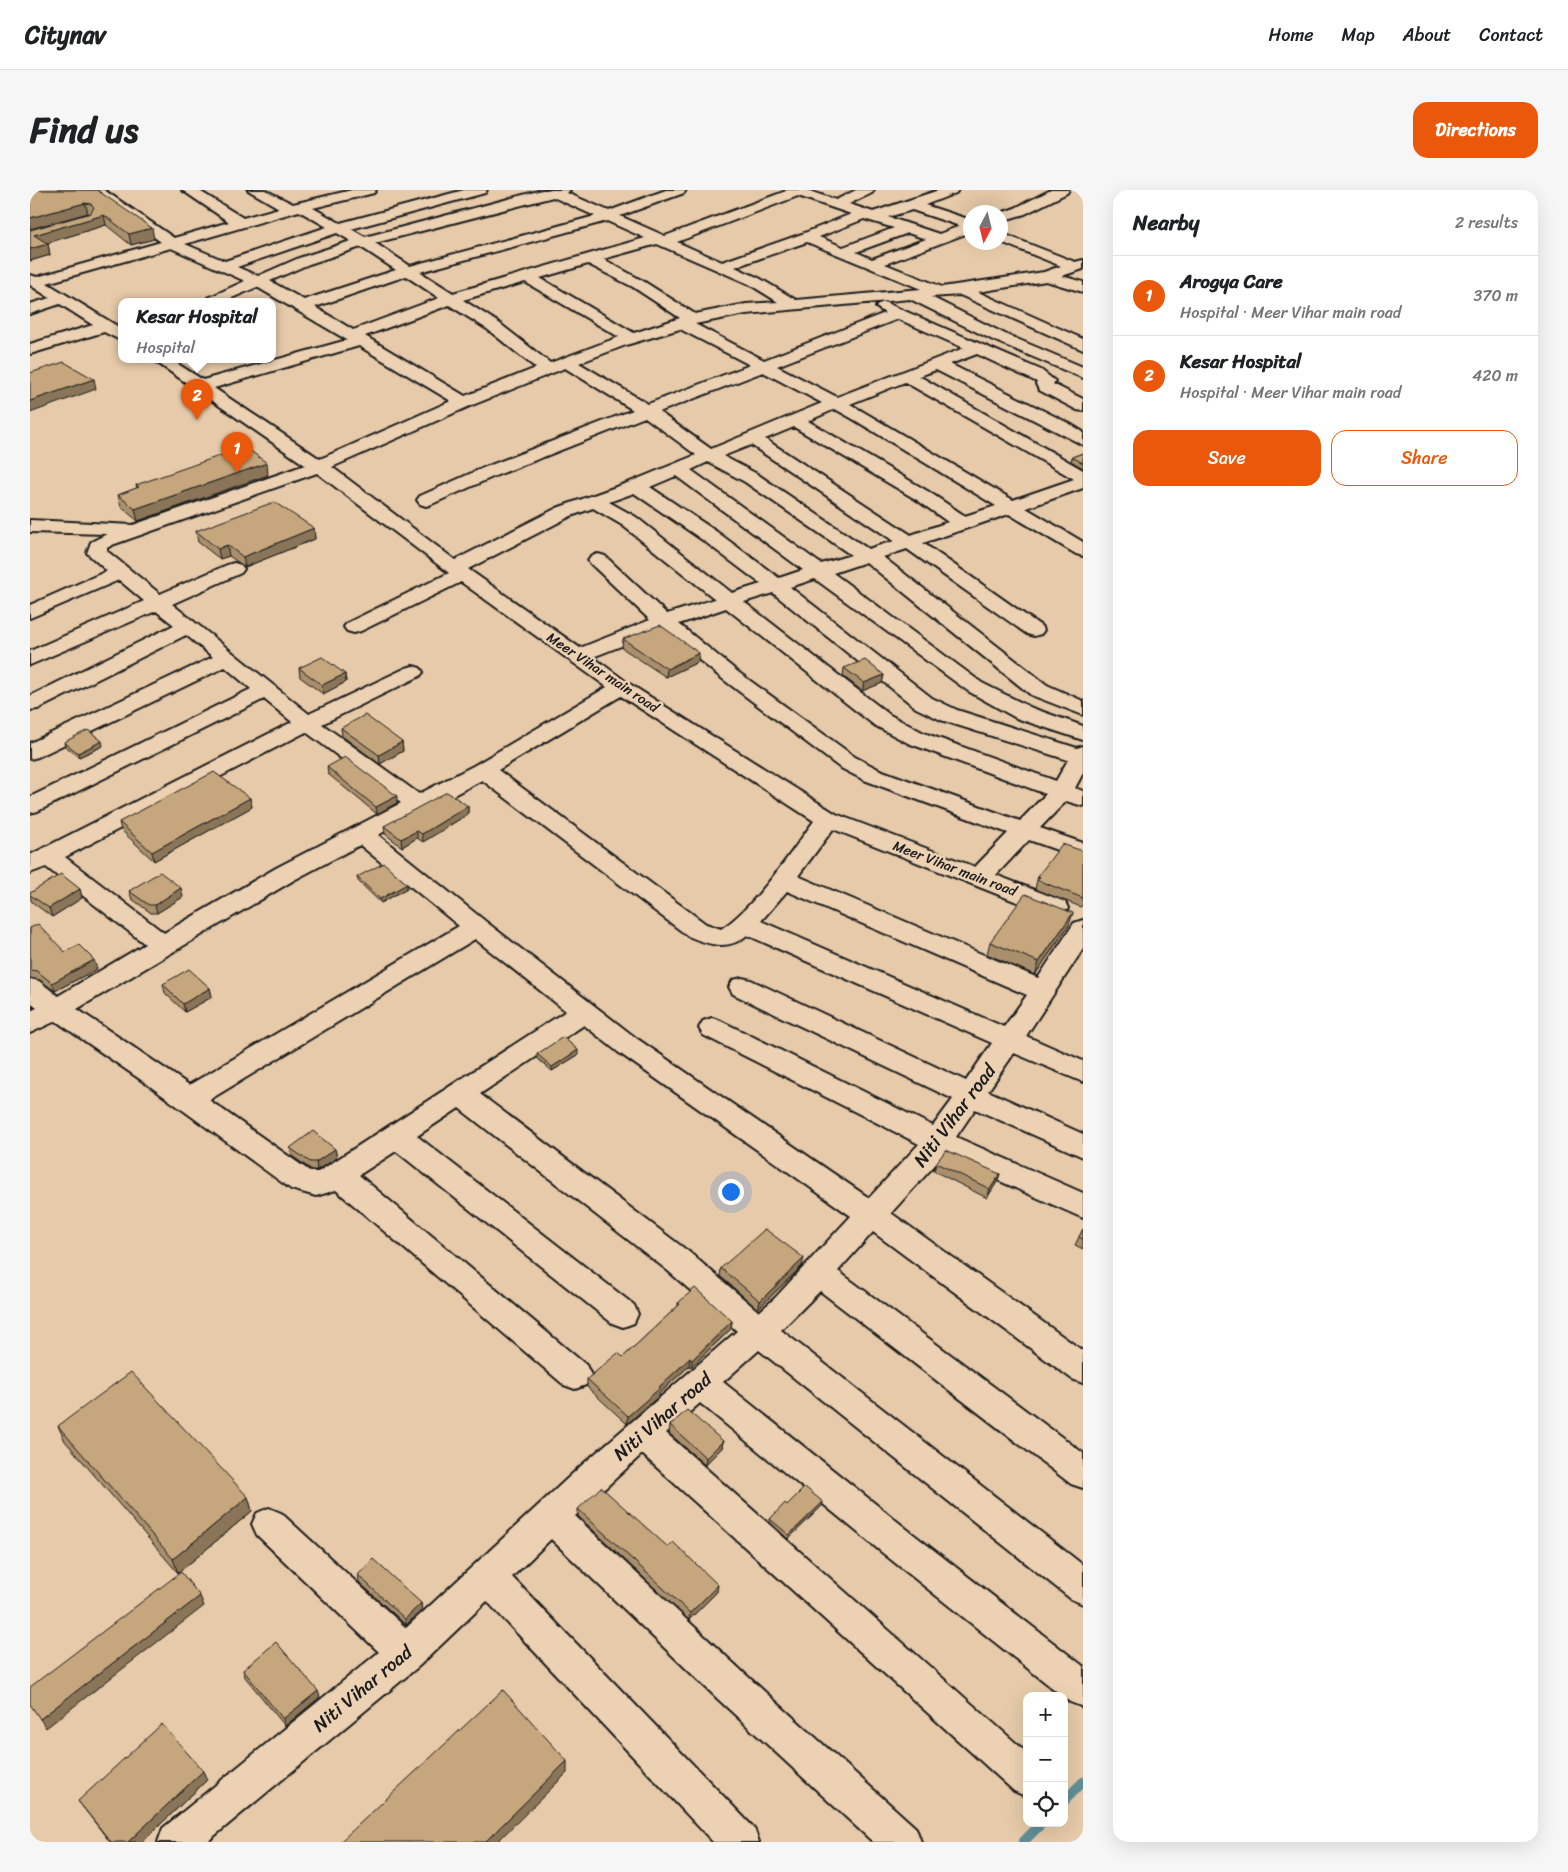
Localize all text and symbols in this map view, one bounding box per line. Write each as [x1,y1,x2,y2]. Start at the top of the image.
text: Citynav [25,14,106,56]
text: Home [1269,19,1314,51]
text: Map [1342,19,1375,51]
text: About [1403,19,1451,51]
text: Contact [1479,19,1543,51]
text: Find us [30,99,138,161]
button: Directions [1413,102,1538,158]
text: Nearby [1133,204,1199,242]
north arrow [963,205,1008,250]
text: 2 results [1455,208,1518,237]
text: Arogya Care [1180,265,1283,298]
text: 1 [1146,281,1152,310]
text: 370 m [1474,281,1518,310]
popup [118,298,276,363]
text: Hospital · Meer Vihar main road [1180,298,1401,327]
text: Kesar Hospital [136,300,258,333]
text: Hospital [136,333,195,362]
text: Kesar Hospital [1180,345,1302,378]
text: 2 [1144,361,1154,390]
text: 420 m [1472,361,1518,390]
text: Hospital · Meer Vihar main road [1180,378,1401,407]
pin: 2 [181,379,213,420]
button: Save [1133,430,1321,486]
button: Share [1331,430,1518,486]
pin: 1 [221,432,253,473]
street label: Meer Vihar main road [541,625,665,720]
street label: Meer Vihar main road [889,833,1022,904]
street label: Niti Vihar road [904,1056,1005,1174]
your location [718,1179,744,1205]
street label: Niti Vihar road [605,1363,720,1469]
street label: Niti Vihar road [305,1636,421,1740]
map controls [1023,1692,1068,1827]
button: + [1023,1692,1068,1737]
button: − [1023,1737,1068,1782]
button: locate [1023,1782,1068,1827]

